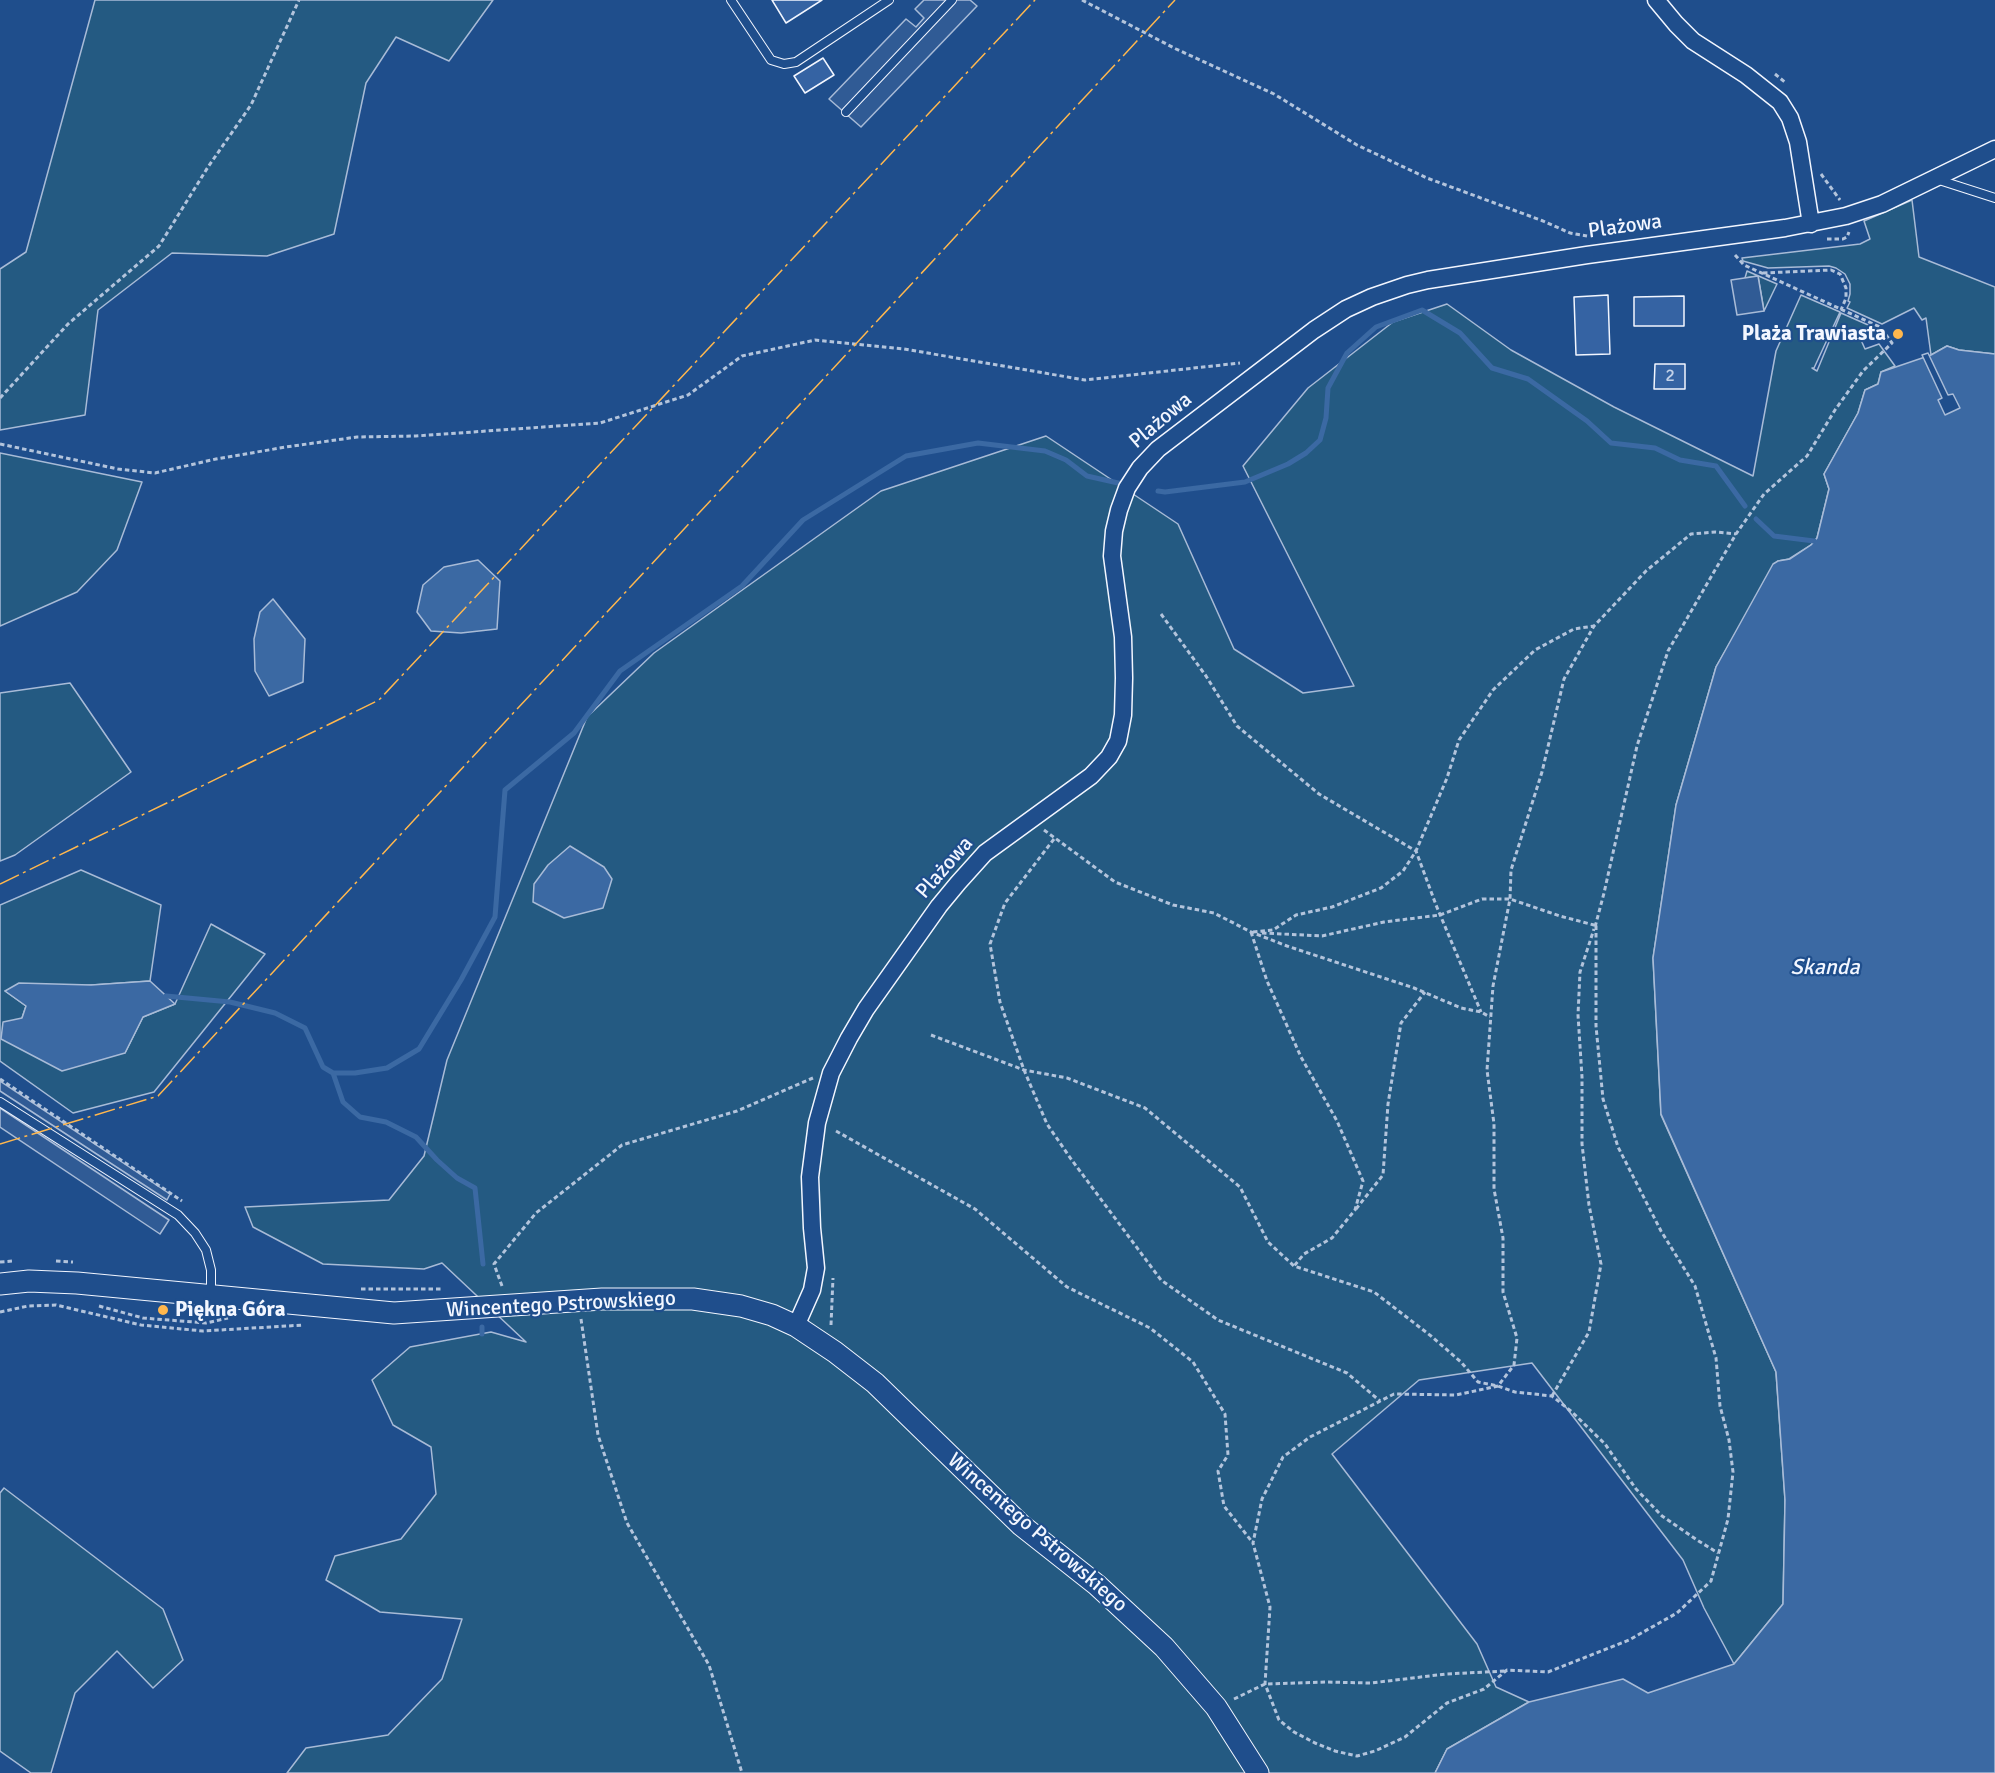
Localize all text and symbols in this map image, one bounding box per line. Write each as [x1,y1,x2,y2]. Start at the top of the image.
street label: Plażowa [1587,209,1663,245]
place label: Plaża Trawiasta [1742,321,1886,347]
marker: Plaża Trawiasta [1891,327,1905,341]
house number: 2 [1665,365,1675,387]
street label: Plażowa [1124,388,1198,454]
street label: Plażowa [911,832,979,904]
water label: Skanda [1790,955,1860,981]
street label: Wincentego Pstrowskiego [445,1286,677,1324]
place label: Piękna Góra [175,1297,286,1323]
marker: Piękna Góra [156,1303,170,1317]
street label: Wincentego Pstrowskiego [942,1448,1132,1618]

